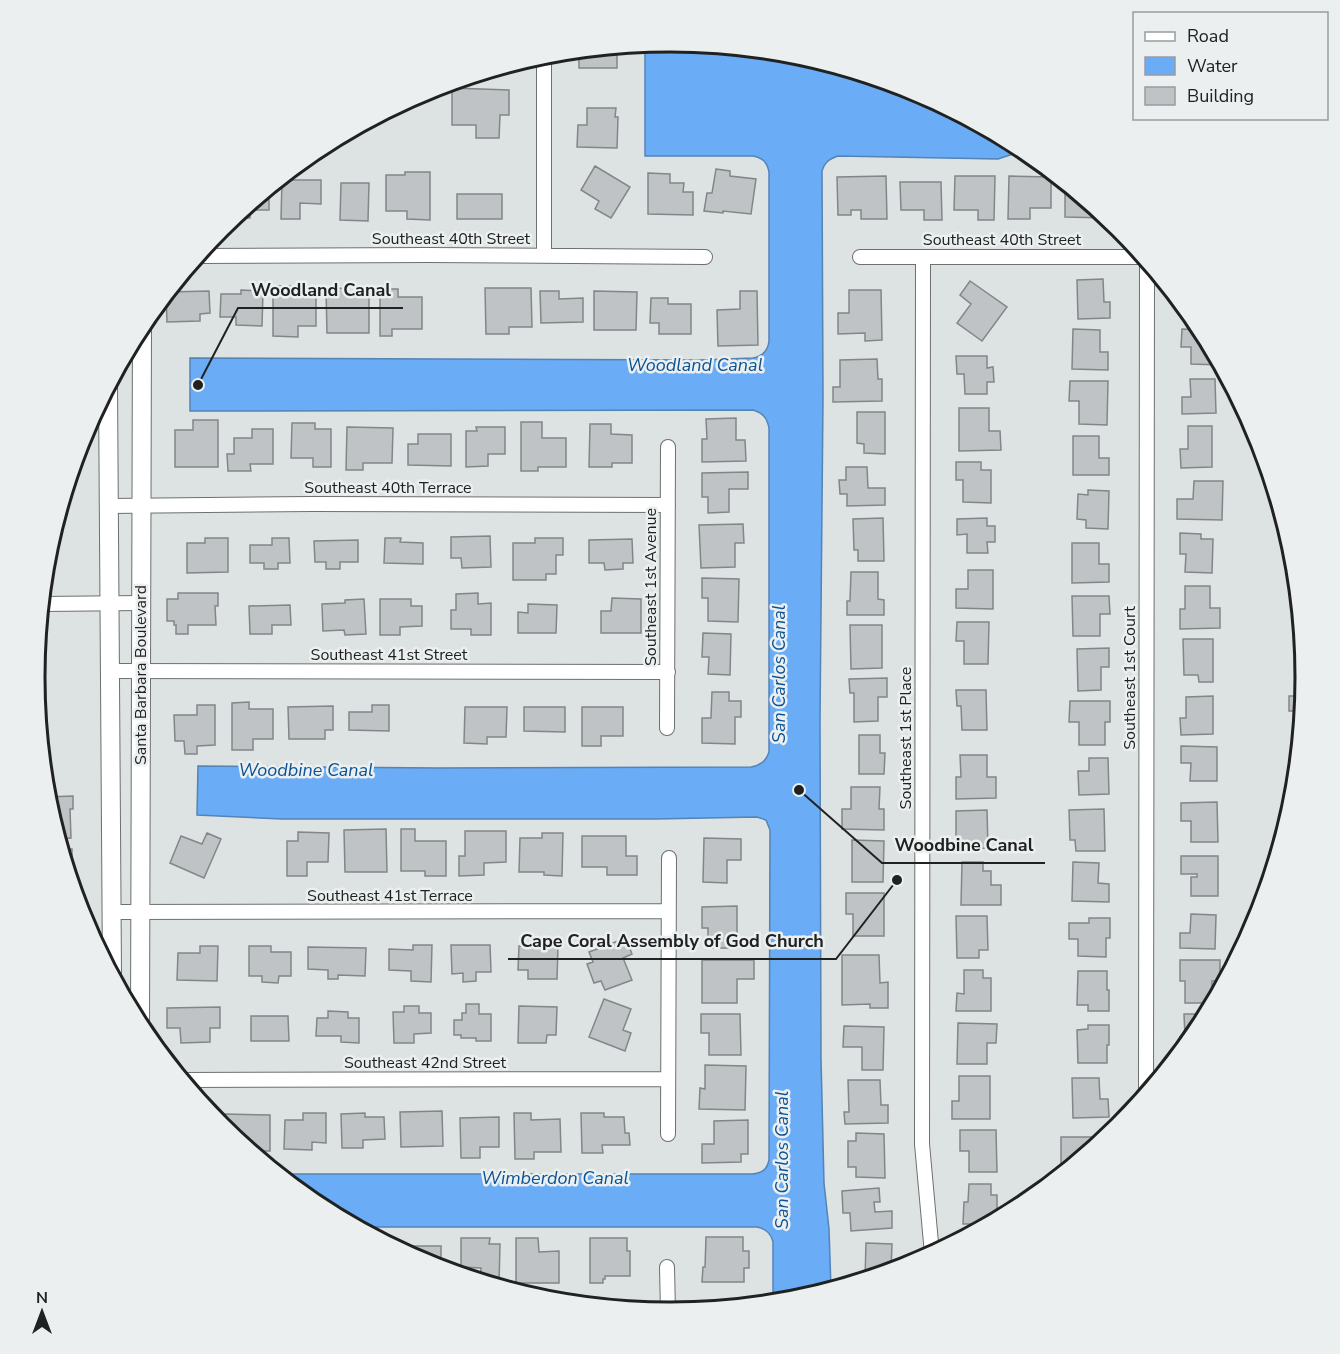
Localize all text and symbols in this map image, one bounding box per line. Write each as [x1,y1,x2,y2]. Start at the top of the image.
legend [1133,12,1328,120]
text: Road [1187,24,1229,48]
text: Water [1187,54,1238,78]
text: Building [1187,84,1254,108]
street label: Southeast 40th Street [372,228,531,250]
street label: Southeast 40th Street [923,229,1082,251]
callout: Woodland Canal [238,272,403,308]
text: Woodland Canal [251,278,391,302]
water label: Woodland Canal [627,353,763,377]
street label: Southeast 40th Terrace [304,477,472,499]
street label: Southeast 1st Avenue [640,508,662,666]
street label: Santa Barbara Boulevard [130,585,152,765]
water label: San Carlos Canal [767,605,791,743]
street label: Southeast 1st Court [1119,606,1141,750]
street label: Southeast 41st Street [311,644,468,666]
street label: Southeast 1st Place [895,667,917,809]
water label: Woodbine Canal [239,758,373,782]
callout: Woodbine Canal [882,827,1045,863]
text: Woodbine Canal [895,833,1034,857]
street label: Southeast 41st Terrace [307,885,473,907]
callout: Cape Coral Assembly of God Church [508,923,836,959]
text: Cape Coral Assembly of God Church [520,929,824,953]
street label: Southeast 42nd Street [344,1052,506,1074]
water label: San Carlos Canal [770,1091,794,1229]
water label: Wimberdon Canal [481,1166,629,1190]
north arrow [12,1282,72,1342]
text: N [36,1287,48,1309]

